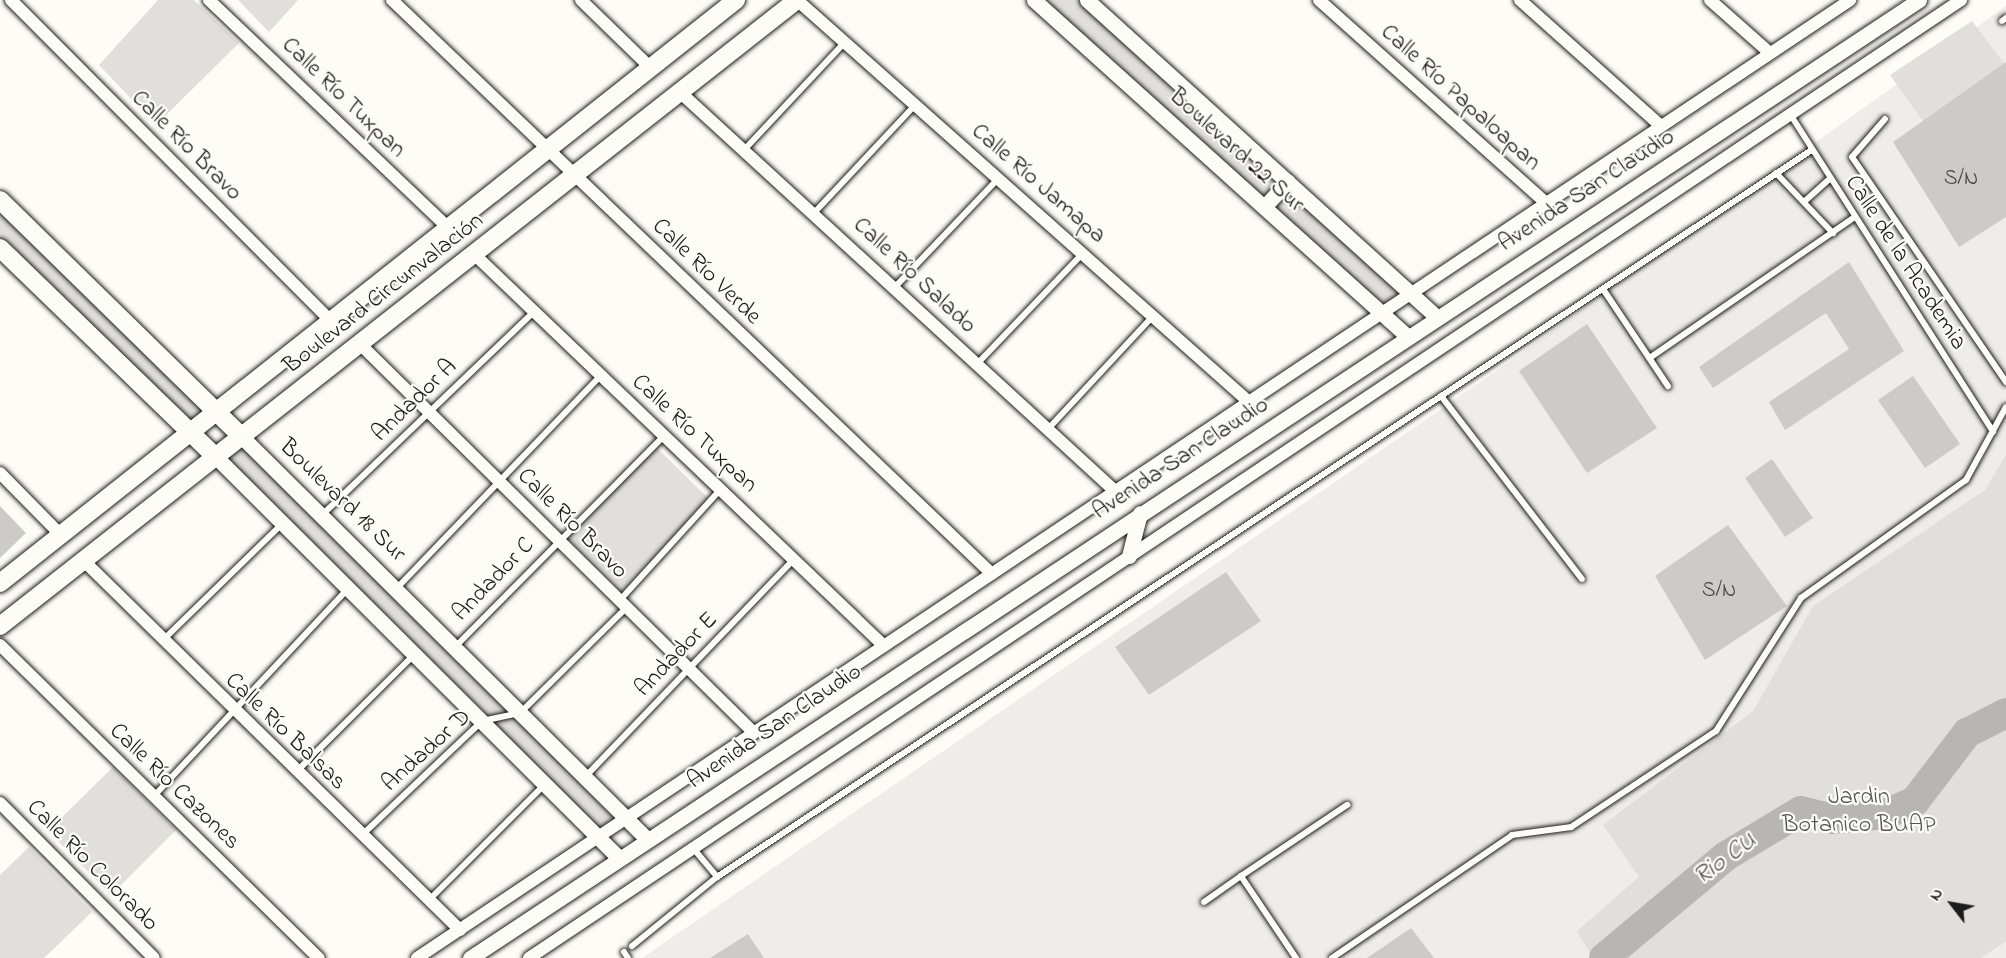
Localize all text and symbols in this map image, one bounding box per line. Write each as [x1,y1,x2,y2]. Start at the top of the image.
street label: Calle Río Papaloapan [1374,18,1546,178]
street label: Calle Río Tuxpan [275,32,411,164]
street label: Boulevard 22 Sur [1162,83,1310,219]
street label: Calle Río Bravo [124,84,248,208]
street label: Calle Río Jamapa [965,118,1111,250]
street label: Avenida San Claudio [1493,123,1681,259]
house number: S/N [1944,166,1978,192]
street label: Calle de la Academia [1838,170,1972,356]
street label: Boulevard Circunvalación [278,207,490,381]
street label: Calle Río Salado [846,211,982,341]
street label: Calle Río Verde [645,213,767,331]
street label: Andador A [366,353,464,449]
street label: Calle Río Tuxpan [625,368,763,500]
street label: Avenida San Claudio [1087,391,1275,527]
street label: Boulevard 18 Sur [273,433,411,569]
street label: Calle Río Bravo [510,462,634,586]
street label: Andador C [447,532,541,628]
house number: S/N [1702,578,1736,604]
street label: Andador E [629,607,725,703]
street label: Avenida San Claudio [682,658,868,796]
street label: Calle Río Balsas [218,667,352,797]
street label: Andador D [376,703,478,799]
street label: Calle Río Cazones [103,717,245,857]
park label: Jardin Botanico BUAP [1782,784,1936,840]
street label: Calle Río Colorado [20,794,164,938]
water label: Rio CU [1689,827,1763,893]
north arrow [1922,874,1982,934]
text: N [1924,884,1950,906]

